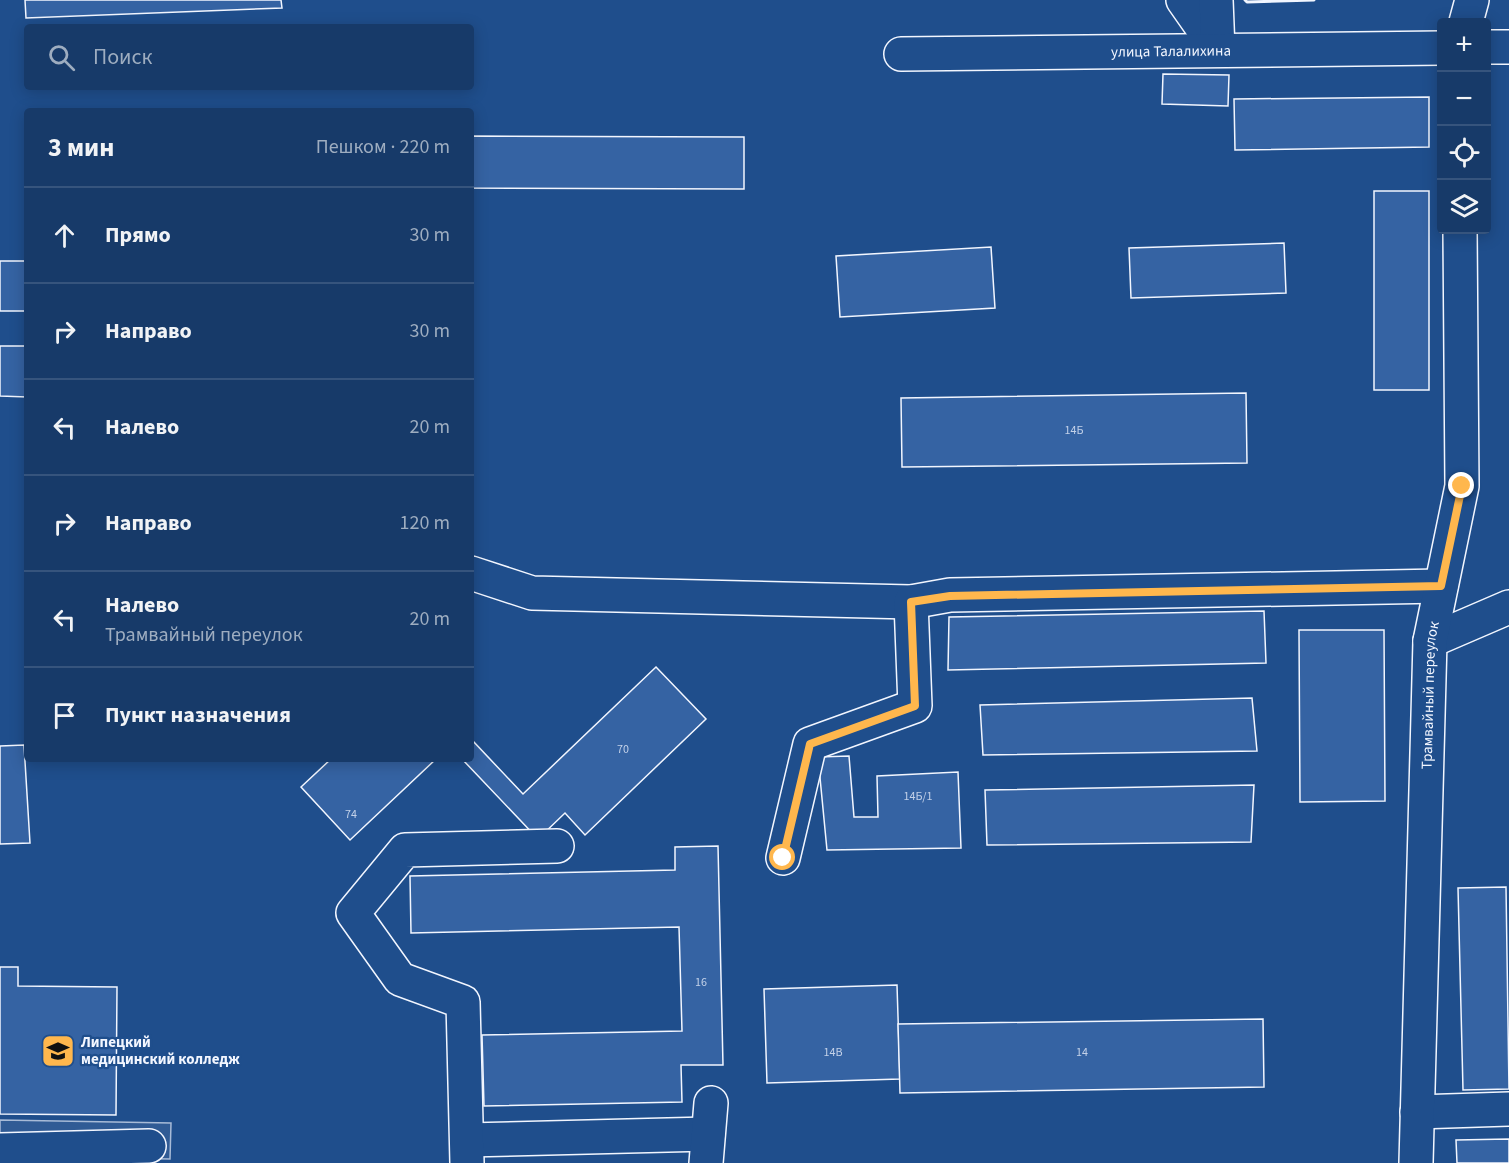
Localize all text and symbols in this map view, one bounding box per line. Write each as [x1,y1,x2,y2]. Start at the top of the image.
map controls [1437,18,1491,234]
button: + [1437,18,1491,72]
search box [24,24,474,90]
street label: улица Талалихина [1111,40,1231,63]
icon: search [45,41,78,74]
text: Поиск [93,41,152,73]
button: − [1437,72,1491,126]
button: locate [1437,126,1491,180]
text: 3 мин [48,129,114,166]
text: Пешком · 220 m [316,133,450,161]
button: layers [1437,180,1491,234]
icon: ahead [48,219,81,252]
text: Прямо [105,219,171,251]
text: 30 m [410,221,450,249]
icon: right [48,315,81,348]
text: Направо [105,315,192,347]
text: 30 m [410,317,450,345]
icon: left [48,411,81,444]
text: Налево [105,411,179,443]
text: 20 m [410,413,450,441]
house number: 14Б [1065,422,1083,439]
route end [1448,472,1474,498]
icon: right [48,507,81,540]
text: Направо [105,507,192,539]
text: 120 m [400,509,450,537]
text: Налево [105,589,179,621]
icon: left [48,603,81,636]
text: 20 m [410,605,450,633]
street label: Трамвайный переулок [1417,619,1445,770]
text: Трамвайный переулок [105,621,303,649]
icon: arrive [48,699,81,732]
text: Пункт назначения [105,699,291,731]
house number: 70 [617,741,629,758]
house number: 14Б/1 [903,788,933,805]
house number: 74 [345,806,357,823]
route start [769,844,795,870]
house number: 16 [695,974,707,991]
place label: Липецкий медицинский колледж [80,1032,240,1070]
school or university icon: Липецкий медицинский колледж [40,1033,76,1069]
house number: 14В [824,1044,842,1061]
house number: 14 [1076,1044,1088,1061]

